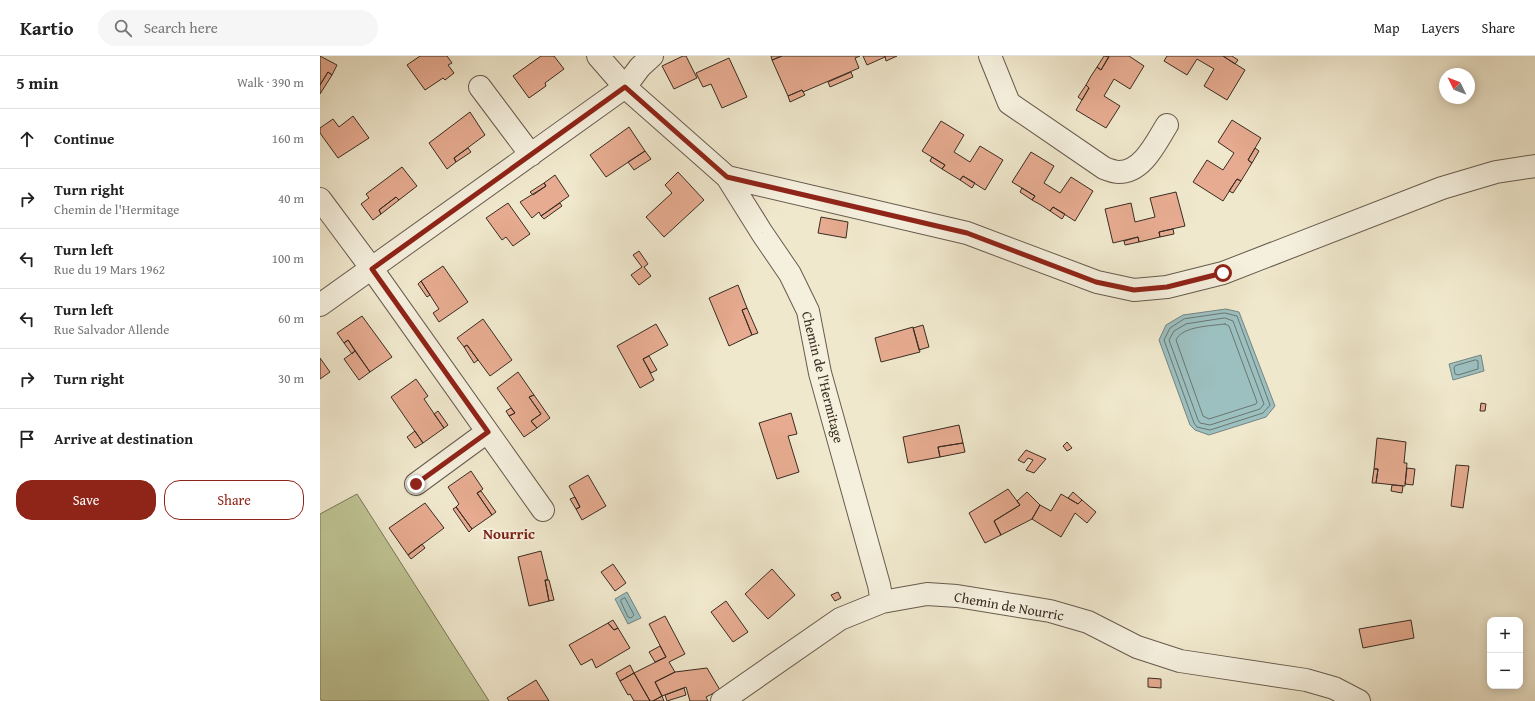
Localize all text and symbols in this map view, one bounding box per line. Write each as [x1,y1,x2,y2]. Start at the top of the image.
search box [98,10,378,46]
text: Kartio [20,14,74,42]
icon: search [112,17,134,39]
text: Search here [144,17,218,38]
text: Map [1374,18,1400,38]
text: Layers [1422,18,1460,38]
text: Share [1482,18,1515,38]
north arrow [1439,68,1475,104]
text: 5 min [16,70,58,95]
text: Walk · 390 m [237,73,304,92]
icon: ahead [16,128,38,150]
text: Continue [54,128,115,149]
text: 160 m [272,129,304,148]
text: Turn right [54,179,125,200]
icon: right [16,188,38,210]
text: 40 m [278,189,304,208]
text: Chemin de l'Hermitage [54,200,179,219]
text: Turn left [54,239,113,260]
icon: left [16,248,38,270]
text: 100 m [272,249,304,268]
text: Rue du 19 Mars 1962 [54,260,165,279]
route start [1214,264,1232,282]
text: Turn left [54,299,113,320]
icon: left [16,308,38,330]
text: 60 m [278,309,304,328]
street label: Chemin de l'Hermitage [797,309,849,445]
text: Rue Salvador Allende [54,320,169,339]
icon: right [16,368,38,390]
text: Turn right [54,368,125,389]
text: 30 m [278,369,304,388]
icon: arrive [16,428,38,450]
text: Arrive at destination [54,428,193,449]
route end [407,475,425,493]
button: Save [16,480,156,520]
button: Share [164,480,304,520]
district label: Nourric [483,523,535,544]
street label: Chemin de Nourric [953,587,1065,625]
map controls [1487,617,1523,689]
button: + [1487,617,1523,653]
button: − [1487,653,1523,689]

